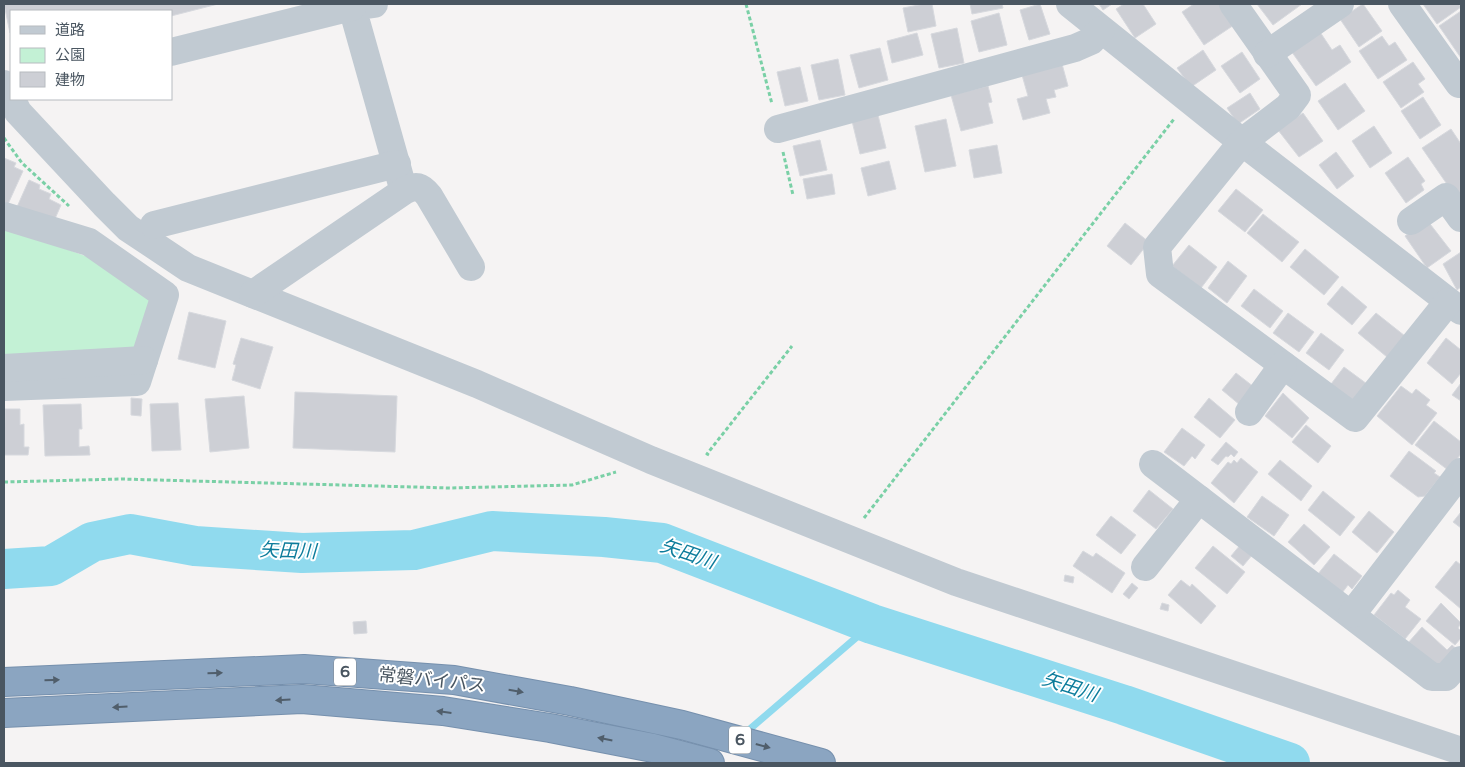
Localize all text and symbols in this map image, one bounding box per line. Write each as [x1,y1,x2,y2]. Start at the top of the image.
legend [10,10,172,100]
text: 道路 [55,21,85,39]
text: 公園 [55,46,85,64]
text: 建物 [55,71,85,89]
water label: 矢田川 [657,534,720,574]
water label: 矢田川 [259,539,319,563]
road number: 6 [334,659,356,686]
street label: 常磐バイパス [377,663,487,697]
one-way arrow [207,668,223,676]
water label: 矢田川 [1039,668,1102,707]
one-way arrow [45,675,61,683]
one-way arrow [508,687,524,695]
one-way arrow [274,696,290,704]
one-way arrow [112,704,128,712]
one-way arrow [436,708,452,716]
road number: 6 [729,726,751,754]
one-way arrow [596,734,612,742]
one-way arrow [756,742,771,750]

